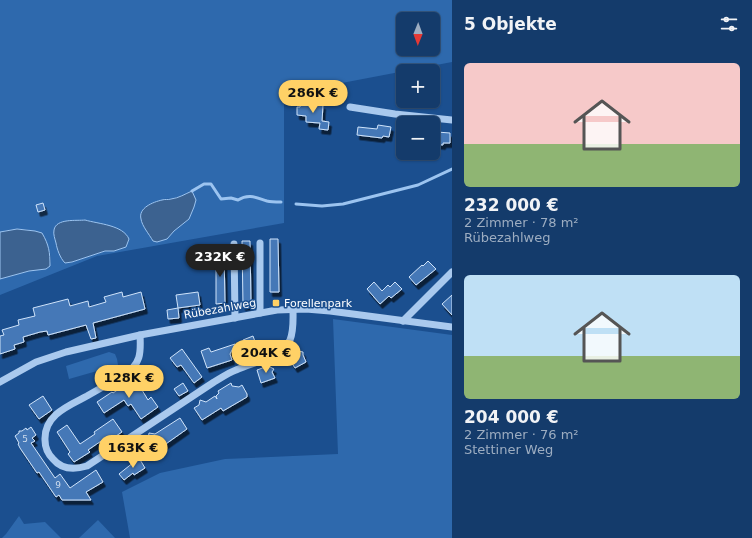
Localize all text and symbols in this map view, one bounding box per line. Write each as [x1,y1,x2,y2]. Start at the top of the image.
north arrow [396,12,440,56]
map controls [396,12,440,160]
icon: filters [718,13,740,35]
text: 5 Objekte [464,14,557,34]
button: + [396,64,440,108]
pin: 286K € [280,80,346,114]
text: 286K € [288,85,338,100]
icon: home [566,89,638,161]
button: − [396,116,440,160]
text: 232 000 € [464,195,559,215]
text: 2 Zimmer · 78 m² [464,215,579,230]
text: Rübezahlweg [464,230,550,245]
pin: 232K € [187,244,253,278]
text: 232K € [195,249,245,264]
street label: Rübezahlweg [183,296,257,322]
place label: Forellenpark [284,297,353,310]
marker: Forellenpark [271,298,281,308]
icon: home [566,301,638,373]
pin: 204K € [233,340,299,374]
text: 204K € [241,345,291,360]
pin: 128K € [96,365,162,399]
text: 128K € [104,370,154,385]
text: 204 000 € [464,407,559,427]
text: 2 Zimmer · 76 m² [464,427,579,442]
house number: 5 [22,434,28,444]
pin: 163K € [100,435,166,469]
text: 163K € [108,440,158,455]
text: Stettiner Weg [464,442,553,457]
house number: 9 [55,480,61,490]

